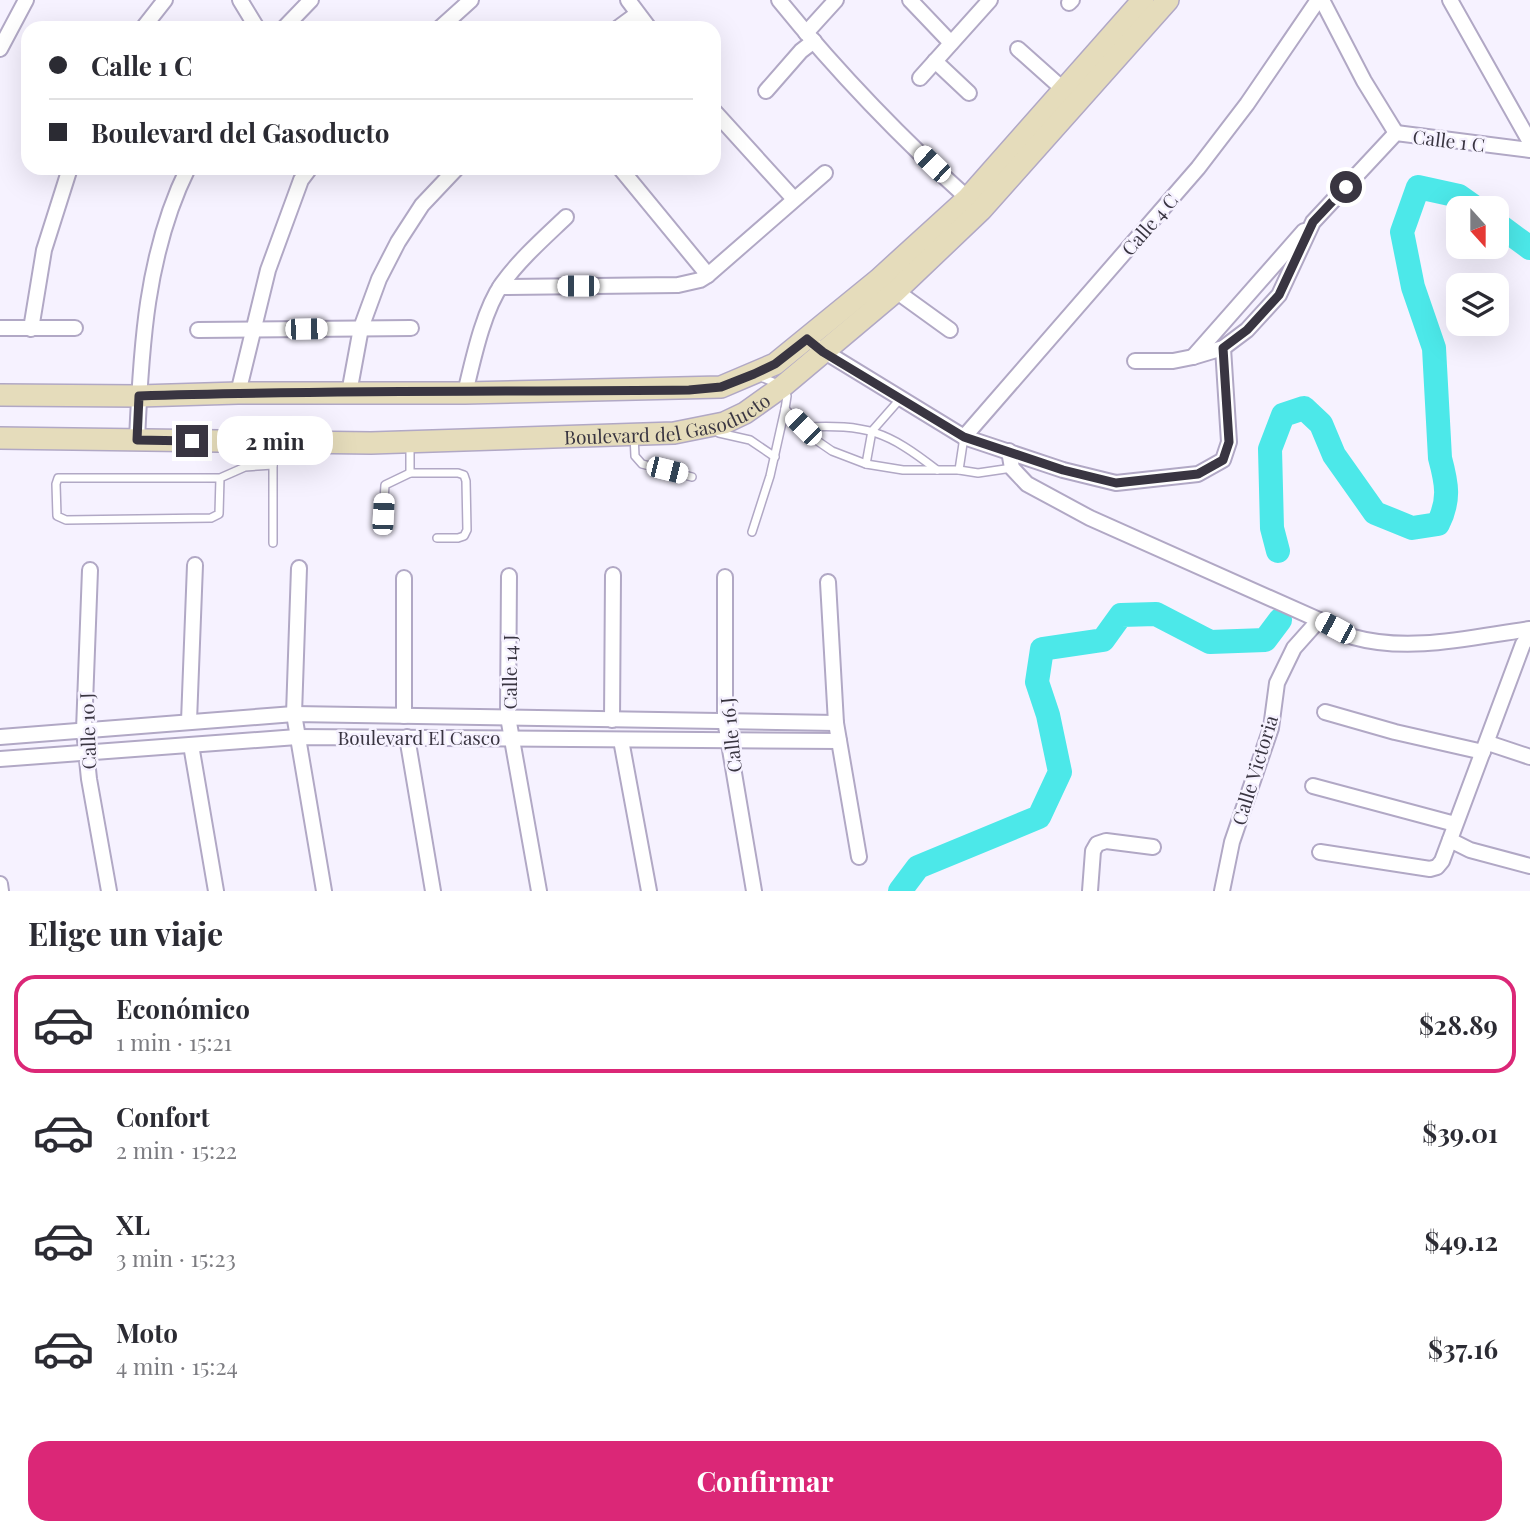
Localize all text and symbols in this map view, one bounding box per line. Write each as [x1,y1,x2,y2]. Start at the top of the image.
text: Calle 1 C [91,48,192,83]
text: Boulevard del Gasoducto [91,115,389,150]
street label: Calle 1 C [1411,123,1487,157]
car [910,142,955,186]
route start [1330,171,1362,203]
street label: Calle 4 C [1115,187,1183,261]
north arrow [1446,196,1508,259]
map controls [1446,196,1509,336]
button: layers [1446,273,1509,336]
car [558,276,600,297]
car [285,318,328,340]
street label: Boulevard del Gasoducto [564,387,775,450]
car [781,405,826,449]
callout: 2 min [216,416,332,466]
route end [176,425,208,457]
text: 2 min [245,425,305,456]
car [645,455,690,485]
car [372,492,395,536]
car [1312,609,1359,647]
street label: Calle 14 J [496,635,522,709]
street label: Calle 10 J [73,692,101,770]
street label: Calle 16 J [713,696,747,774]
street label: Calle Victoria [1225,711,1283,828]
street label: Boulevard El Casco [338,724,500,750]
text: Elige un viaje [28,911,223,954]
text: Económico [116,991,250,1026]
icon: car [32,993,95,1056]
text: $28.89 [1419,1007,1498,1042]
text: 1 min · 15:21 [116,1026,232,1057]
text: Confort [116,1099,210,1134]
icon: car [32,1101,95,1164]
text: $39.01 [1422,1115,1498,1150]
text: 2 min · 15:22 [116,1134,237,1165]
text: XL [116,1207,150,1242]
icon: car [32,1209,95,1272]
text: $49.12 [1424,1223,1498,1258]
text: 3 min · 15:23 [116,1242,236,1273]
text: Moto [116,1315,178,1350]
icon: car [32,1317,95,1380]
text: $37.16 [1428,1331,1498,1366]
text: 4 min · 15:24 [116,1350,238,1381]
button: Confirmar [28,1441,1502,1521]

